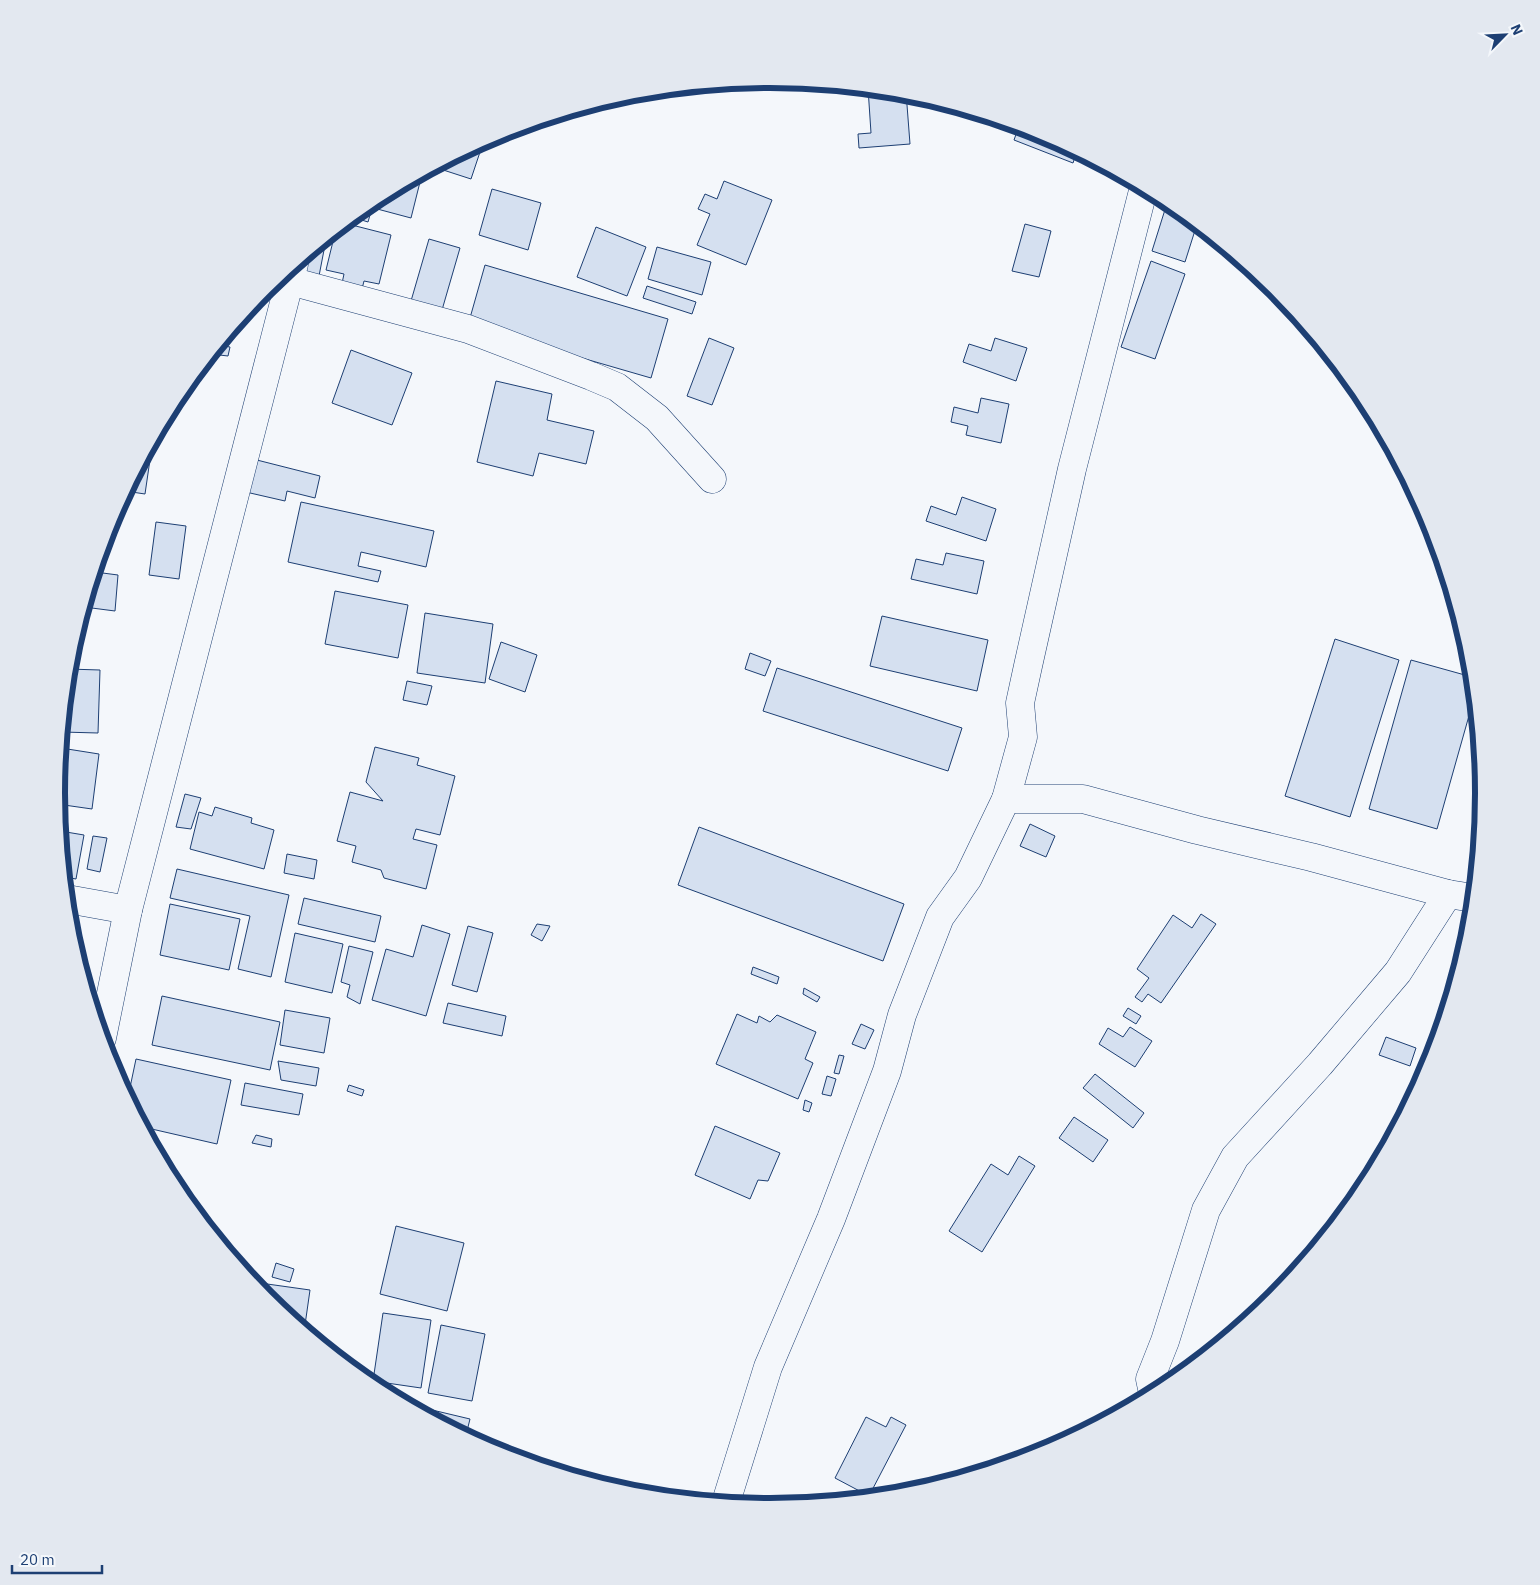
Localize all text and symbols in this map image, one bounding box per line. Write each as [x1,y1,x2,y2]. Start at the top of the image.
north arrow [1480,10,1530,60]
text: N [1507,21,1527,38]
scale bar [12,1542,102,1574]
text: 20 m [20,1550,55,1569]

